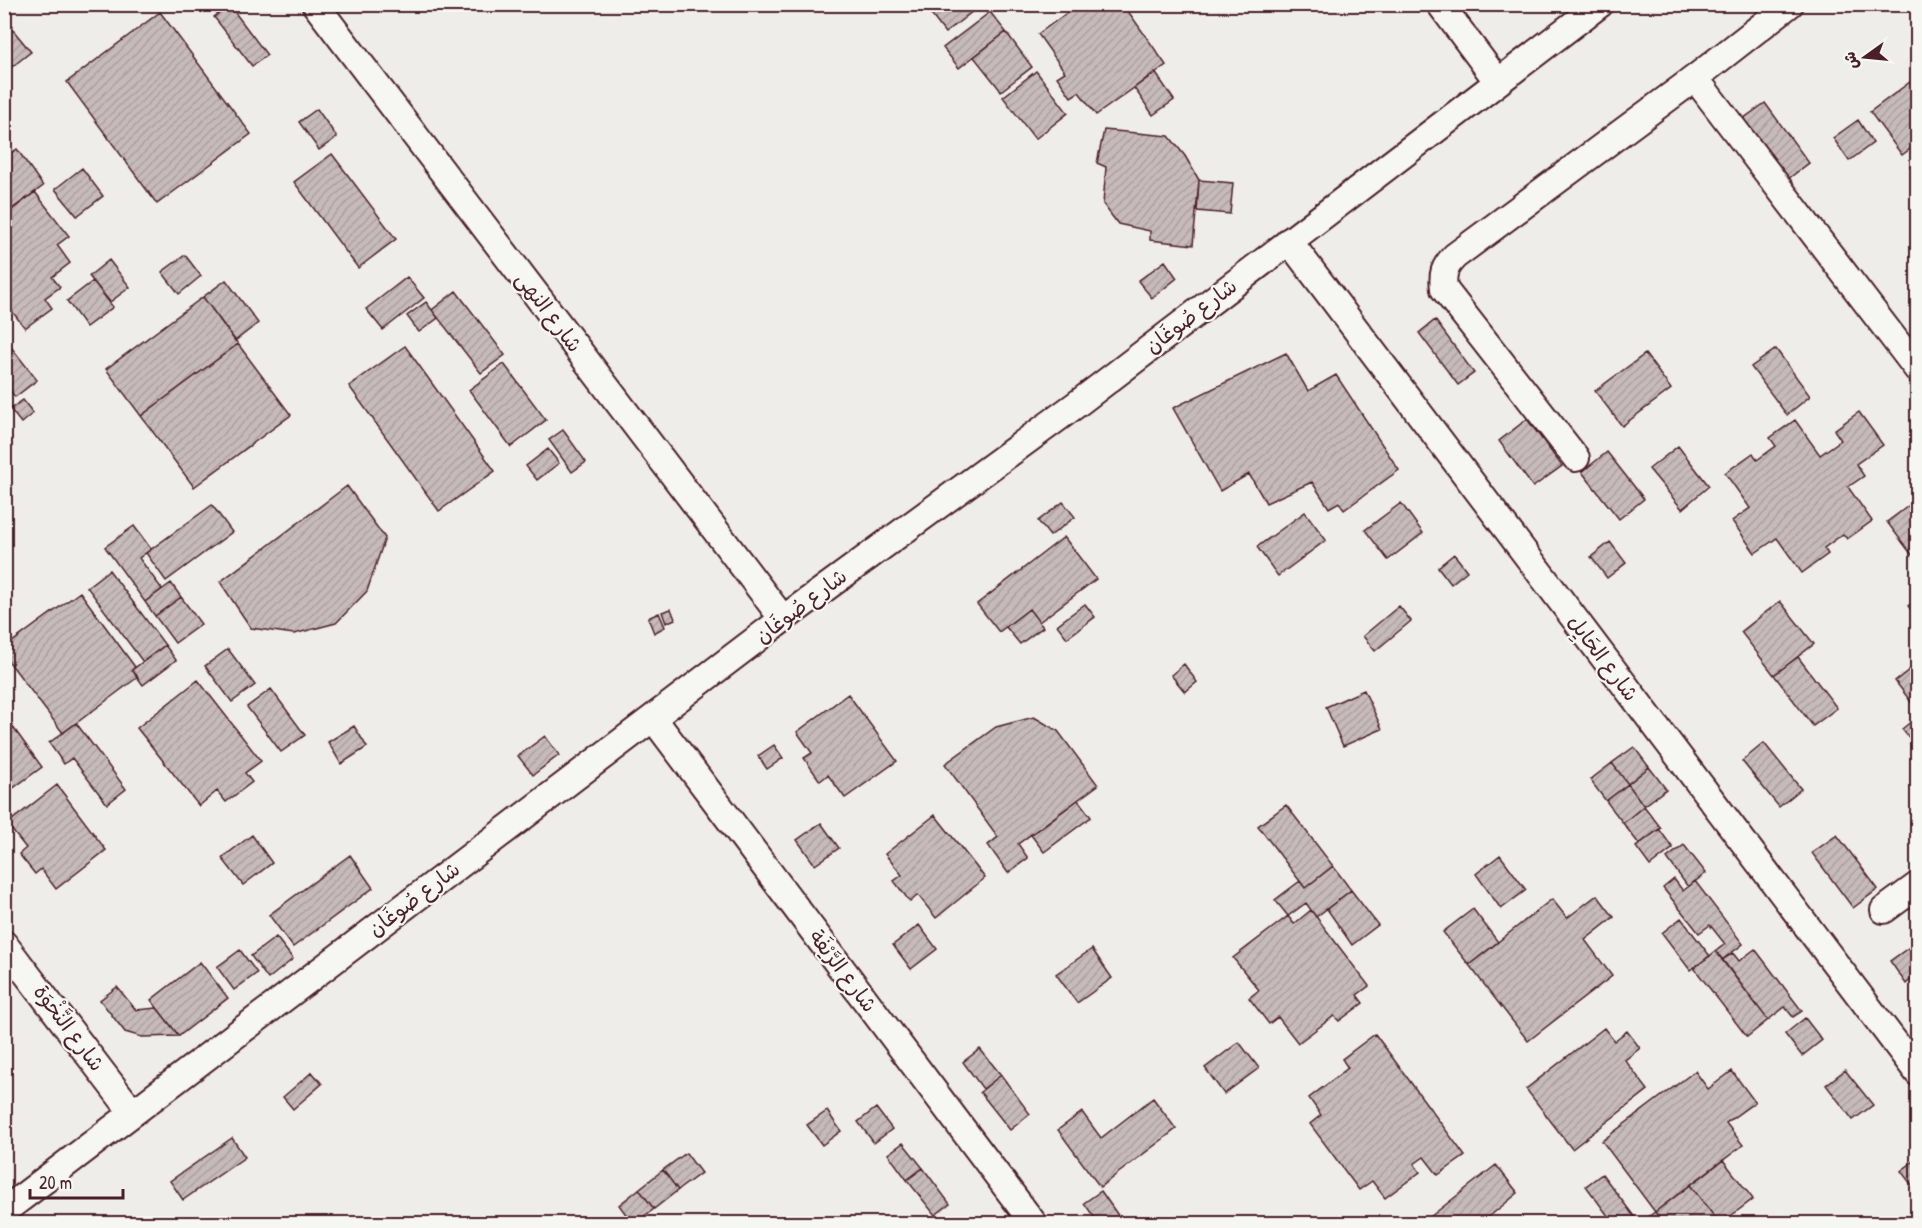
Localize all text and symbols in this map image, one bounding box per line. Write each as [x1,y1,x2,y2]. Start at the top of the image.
north arrow [1835,27,1895,87]
text: ش [1838,50,1863,72]
street label: شارع النهى [509,265,589,359]
street label: شارع صُوغَان [1139,271,1243,361]
street label: شارع صُوغَان [749,561,853,651]
street label: شارع الحَايِل [1559,608,1646,709]
street label: شارع صُوغَان [362,854,466,944]
street label: شارع الرَّيْفَة [802,923,884,1019]
street label: شارع النَّخْوَة [26,978,112,1078]
scale bar [30,1162,123,1200]
text: 20 m [39,1170,72,1195]

